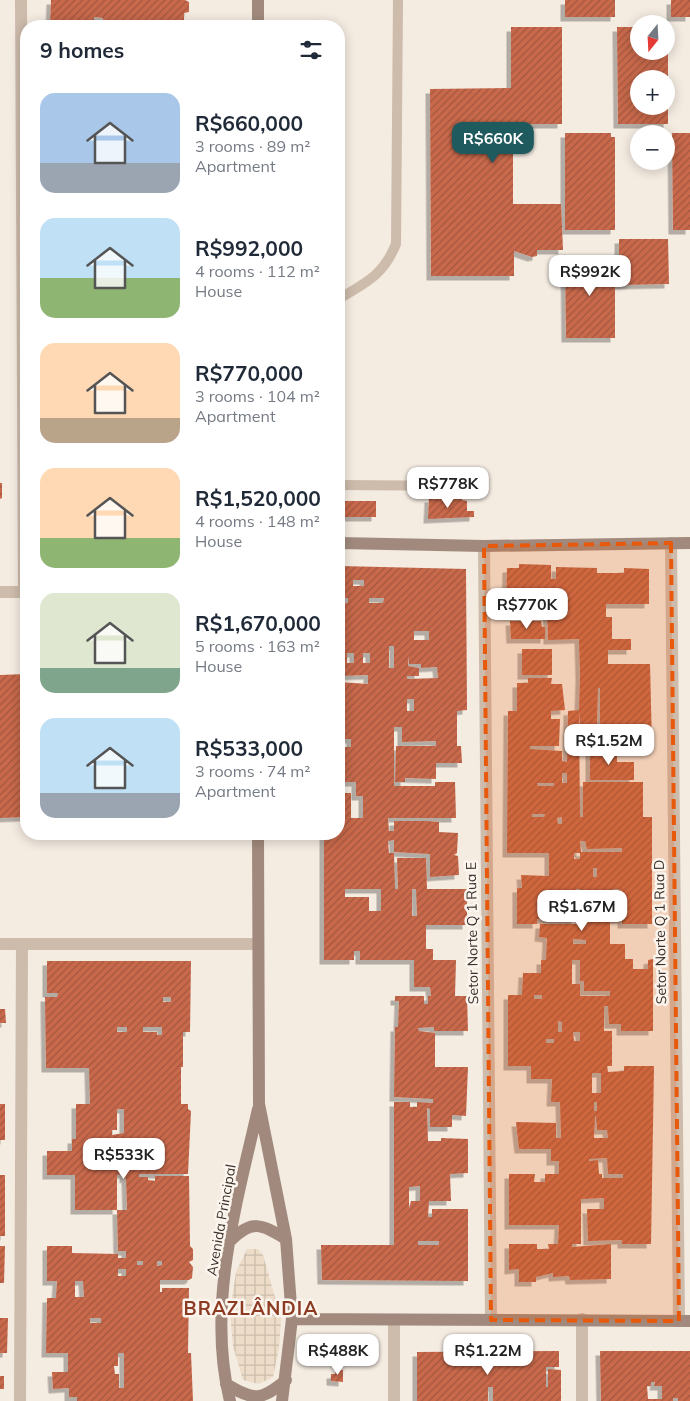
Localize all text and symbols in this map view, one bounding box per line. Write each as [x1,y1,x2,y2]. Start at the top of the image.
north arrow [630,15,675,60]
map controls [630,15,675,170]
icon: filters [297,36,325,64]
text: 9 homes [40,37,124,63]
button: + [630,70,675,115]
text: R$660,000 [195,110,303,136]
icon: home [80,113,140,173]
pin: R$660K [452,121,534,164]
button: − [630,125,675,170]
text: R$660K [463,128,523,148]
text: 3 rooms · 89 m² [195,136,310,156]
text: Apartment [195,156,276,176]
text: R$992,000 [195,235,303,261]
icon: home [80,238,140,298]
pin: R$992K [549,254,631,297]
text: 4 rooms · 112 m² [195,261,320,281]
text: R$992K [560,261,620,281]
text: House [195,281,242,301]
text: R$770,000 [195,360,303,386]
icon: home [80,363,140,423]
text: 3 rooms · 104 m² [195,386,320,406]
text: Apartment [195,406,276,426]
pin: R$778K [407,466,489,509]
text: R$778K [418,473,478,493]
text: R$1,520,000 [195,485,321,511]
icon: home [80,488,140,548]
text: 4 rooms · 148 m² [195,511,320,531]
text: House [195,531,242,551]
pin: R$770K [486,588,568,630]
text: R$770K [497,594,557,614]
text: R$1,670,000 [195,610,321,636]
icon: home [80,613,140,673]
text: 5 rooms · 163 m² [195,636,320,656]
text: House [195,656,242,676]
pin: R$1.52M [563,724,655,766]
text: R$1.52M [575,730,643,750]
text: R$533,000 [195,735,303,761]
icon: home [80,738,140,798]
text: 3 rooms · 74 m² [195,761,310,781]
text: Apartment [195,781,276,801]
street label: Setor Norte Q 1 Rua D [650,860,670,1004]
street label: Setor Norte Q 1 Rua E [462,862,482,1004]
pin: R$1.67M [536,890,628,932]
text: R$1.67M [548,896,616,916]
pin: R$533K [83,1138,165,1180]
text: R$533K [94,1144,154,1164]
street label: Avenida Principal [202,1163,240,1277]
district label: BRAZLÂNDIA [184,1296,318,1320]
pin: R$488K [297,1334,379,1376]
pin: R$1.22M [442,1334,534,1376]
text: R$488K [308,1340,368,1360]
text: R$1.22M [454,1340,522,1360]

